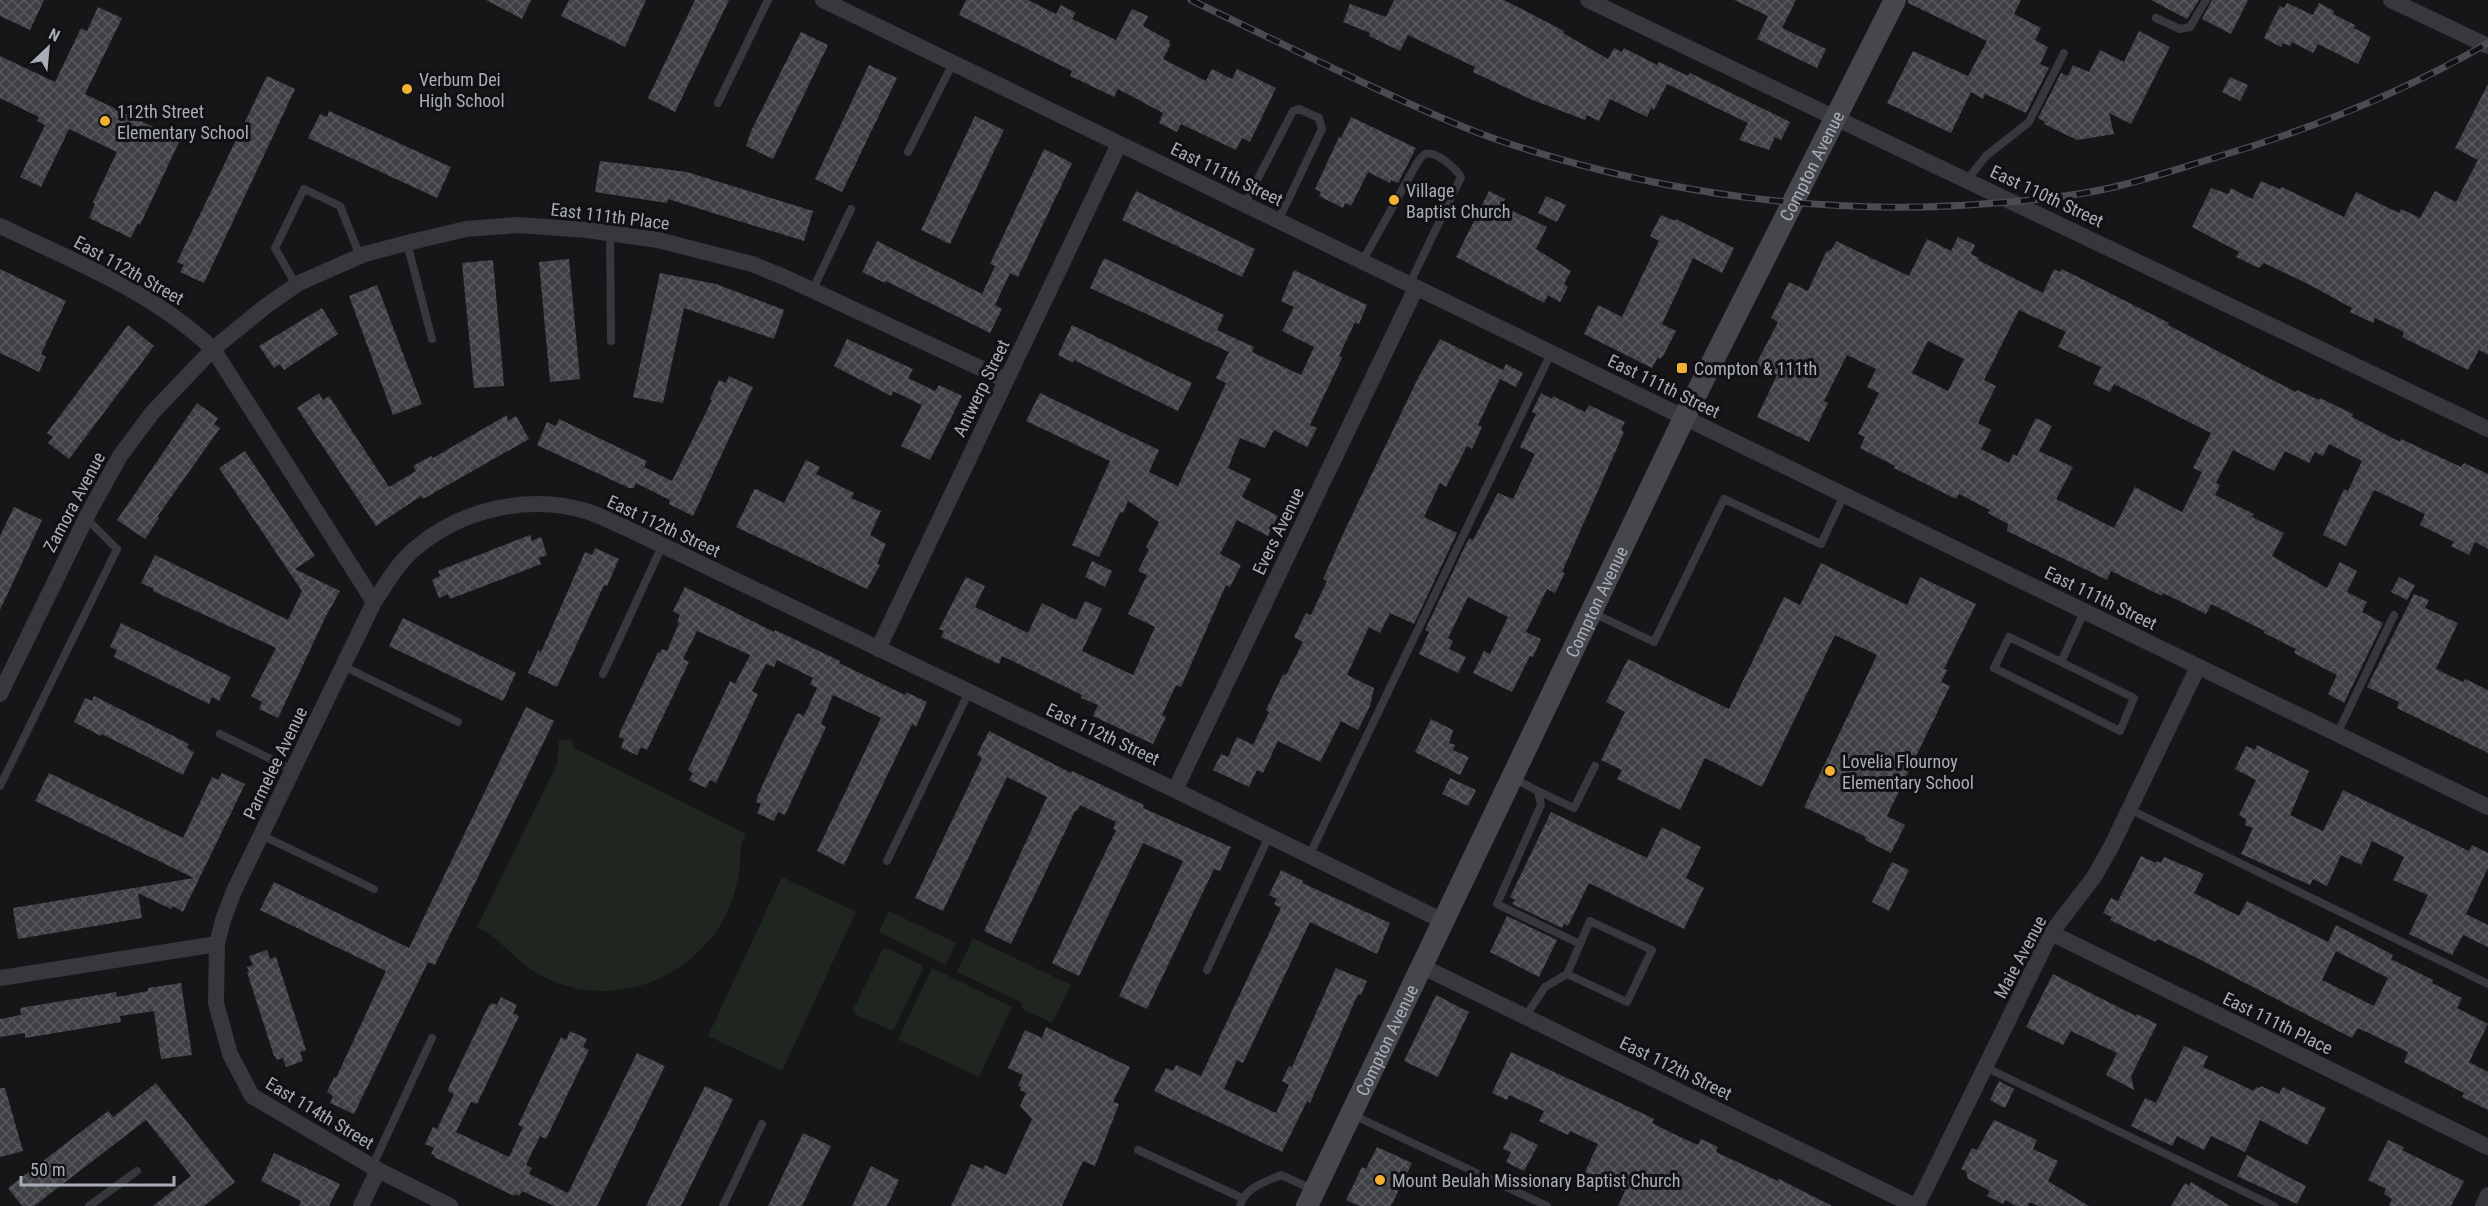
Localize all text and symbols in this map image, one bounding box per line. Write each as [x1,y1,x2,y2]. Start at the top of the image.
north arrow [18,18,78,78]
text: N [46,24,63,46]
place label: Verbum Dei High School [419,69,505,111]
marker: Verbum Dei High School [400,82,414,96]
place label: 112th Street Elementary School [117,101,249,143]
street label: Compton Avenue [1775,107,1848,224]
marker: 112th Street Elementary School [98,114,112,128]
street label: East 111th Street [1167,138,1287,210]
street label: East 110th Street [1987,161,2107,231]
place label: Village Baptist Church [1406,180,1510,222]
marker: Village Baptist Church [1387,193,1401,207]
street label: East 111th Place [549,198,671,234]
street label: East 112th Street [70,231,188,309]
street label: Antwerp Street [948,336,1014,440]
street label: East 111th Street [1604,350,1724,422]
place label: Compton & 111th [1694,358,1817,379]
marker: Compton & 111th [1675,361,1689,375]
street label: Zamora Avenue [39,448,109,556]
street label: Evers Avenue [1248,484,1308,578]
street label: East 112th Street [604,491,724,561]
street label: Compton Avenue [1561,543,1632,661]
street label: East 111th Street [2041,562,2161,634]
street label: East 112th Street [1043,699,1163,769]
street label: Parmelee Avenue [239,703,311,823]
place label: Lovelia Flournoy Elementary School [1842,751,1974,793]
marker: Lovelia Flournoy Elementary School [1823,764,1837,778]
street label: Maie Avenue [1989,912,2051,1002]
street label: Compton Avenue [1351,981,1422,1099]
street label: East 111th Place [2220,987,2336,1059]
street label: East 112th Street [1616,1032,1736,1104]
street label: East 114th Street [262,1073,378,1153]
scale bar [21,1149,174,1187]
text: 50 m [30,1159,65,1180]
place label: Mount Beulah Missionary Baptist Church [1392,1170,1680,1191]
marker: Mount Beulah Missionary Baptist Church [1373,1173,1387,1187]

